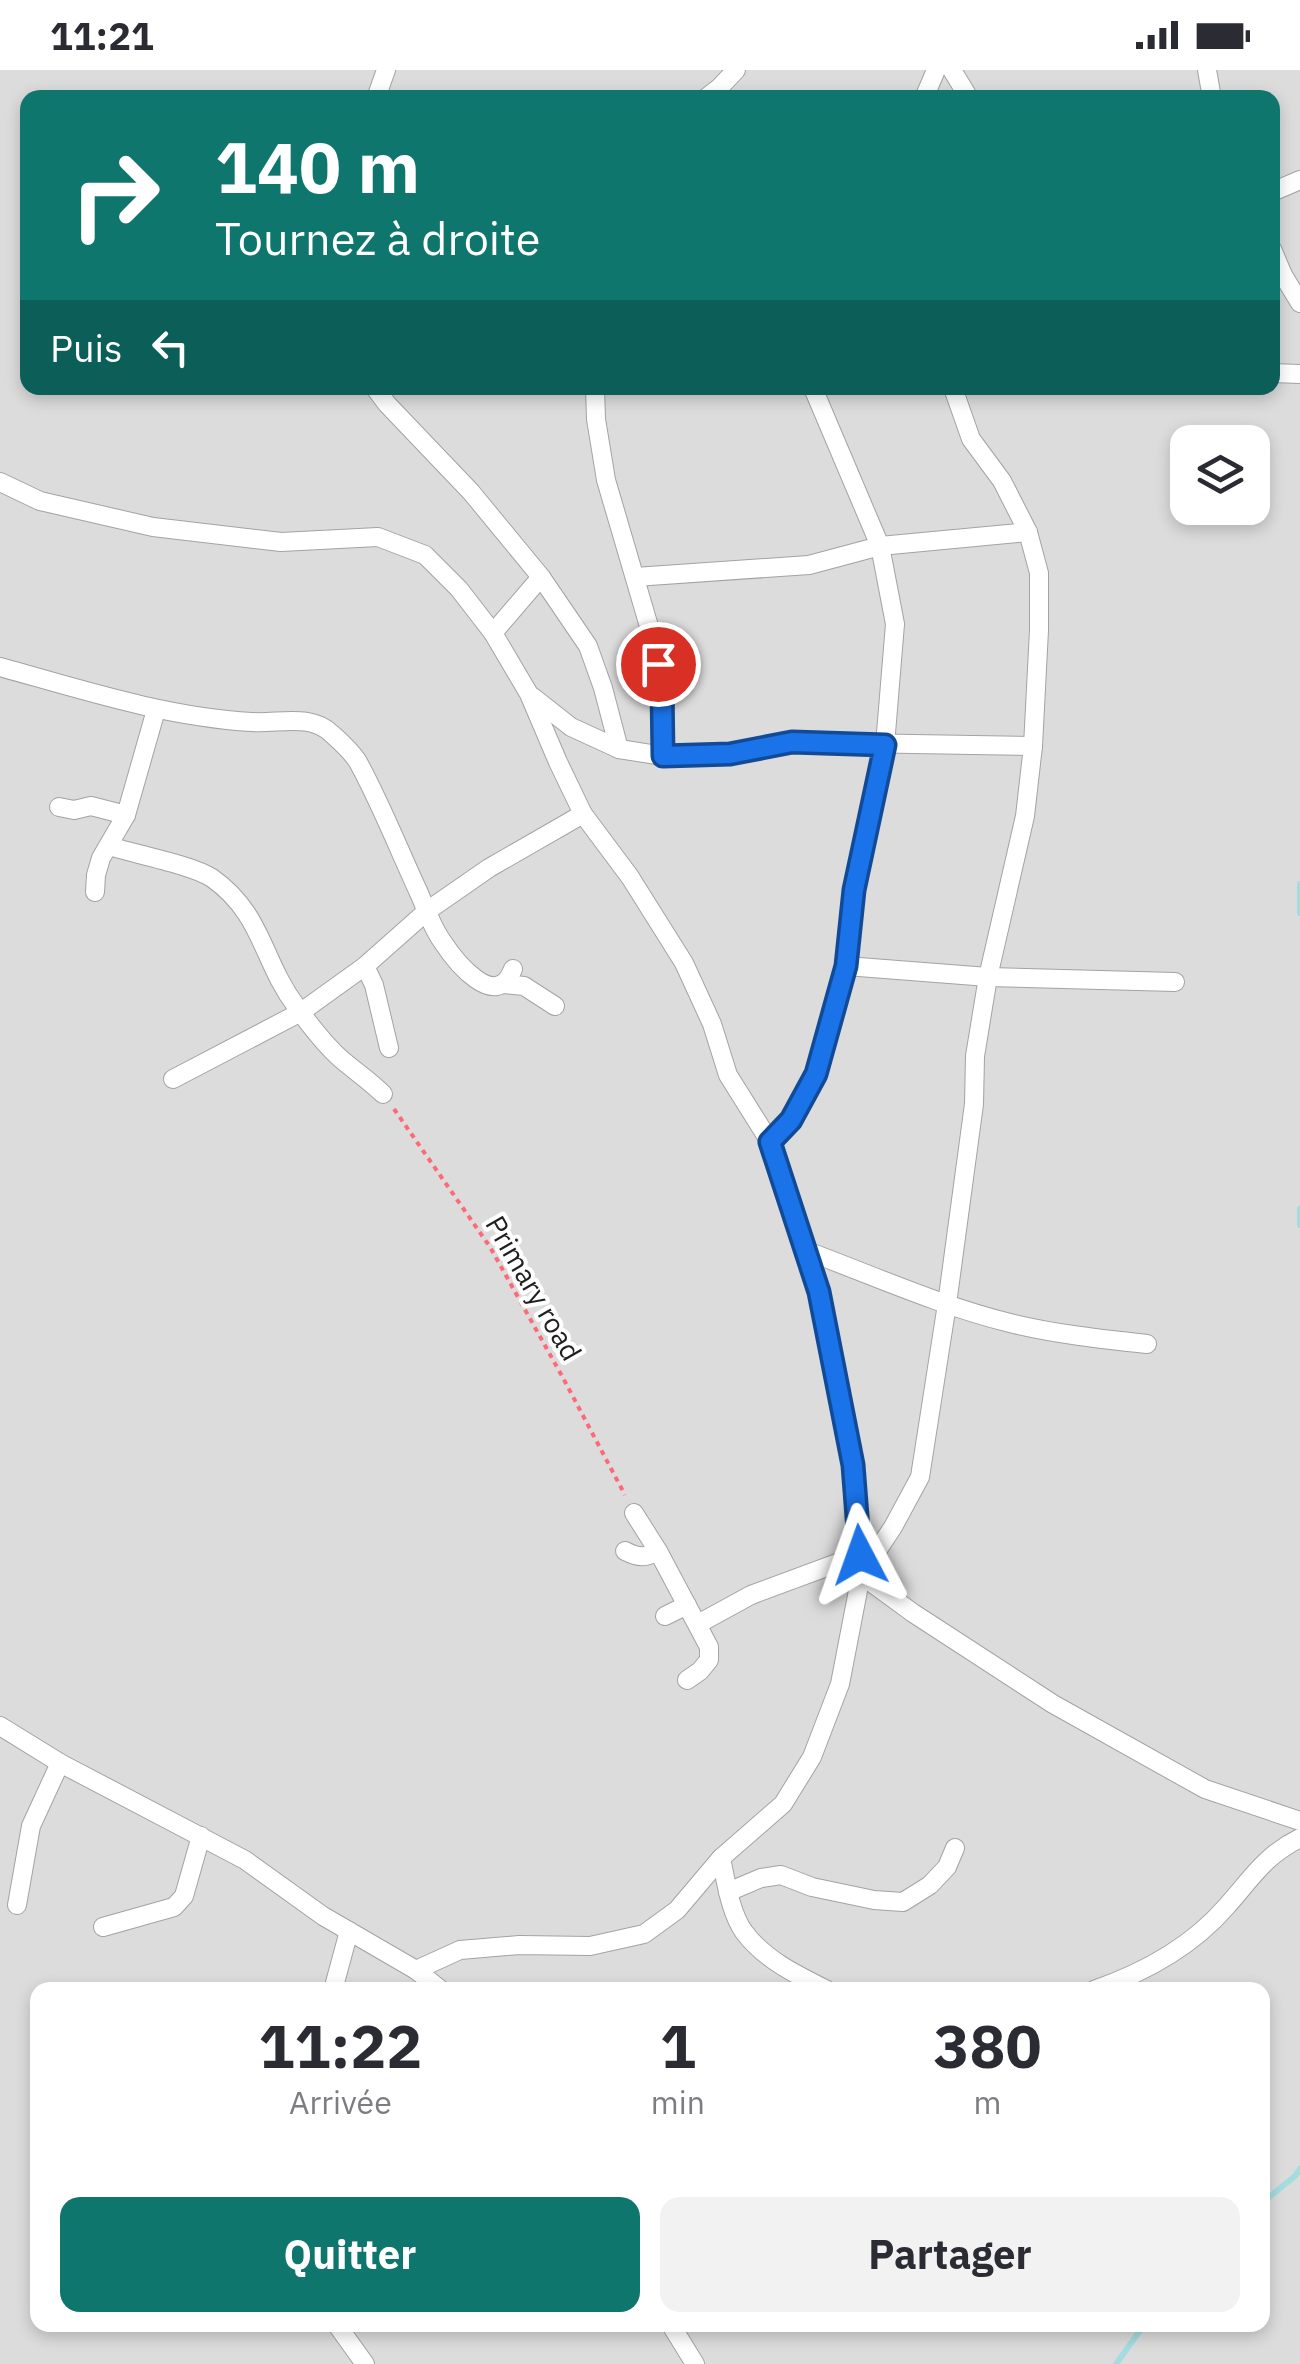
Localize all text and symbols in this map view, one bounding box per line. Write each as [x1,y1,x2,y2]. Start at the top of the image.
text: 11:21 [50,11,154,60]
text: 140 m [215,121,420,212]
icon: right [50,130,180,260]
text: Tournez à droite [215,209,540,267]
icon: left [143,320,198,375]
text: Puis [50,323,123,372]
map controls [1170,425,1270,525]
button: layers [1170,425,1270,525]
pin [616,622,701,707]
icon: arrive [631,637,686,692]
street label: Primary road [478,1209,590,1367]
position arrow [808,1503,912,1607]
text: 11:22 [259,2006,422,2085]
text: 1 [660,2006,696,2085]
text: 380 [933,2006,1041,2085]
text: Arrivée [289,2081,392,2123]
text: min [651,2081,705,2123]
text: m [974,2081,1001,2123]
button: Quitter [60,2197,640,2312]
button: Partager [660,2197,1240,2312]

